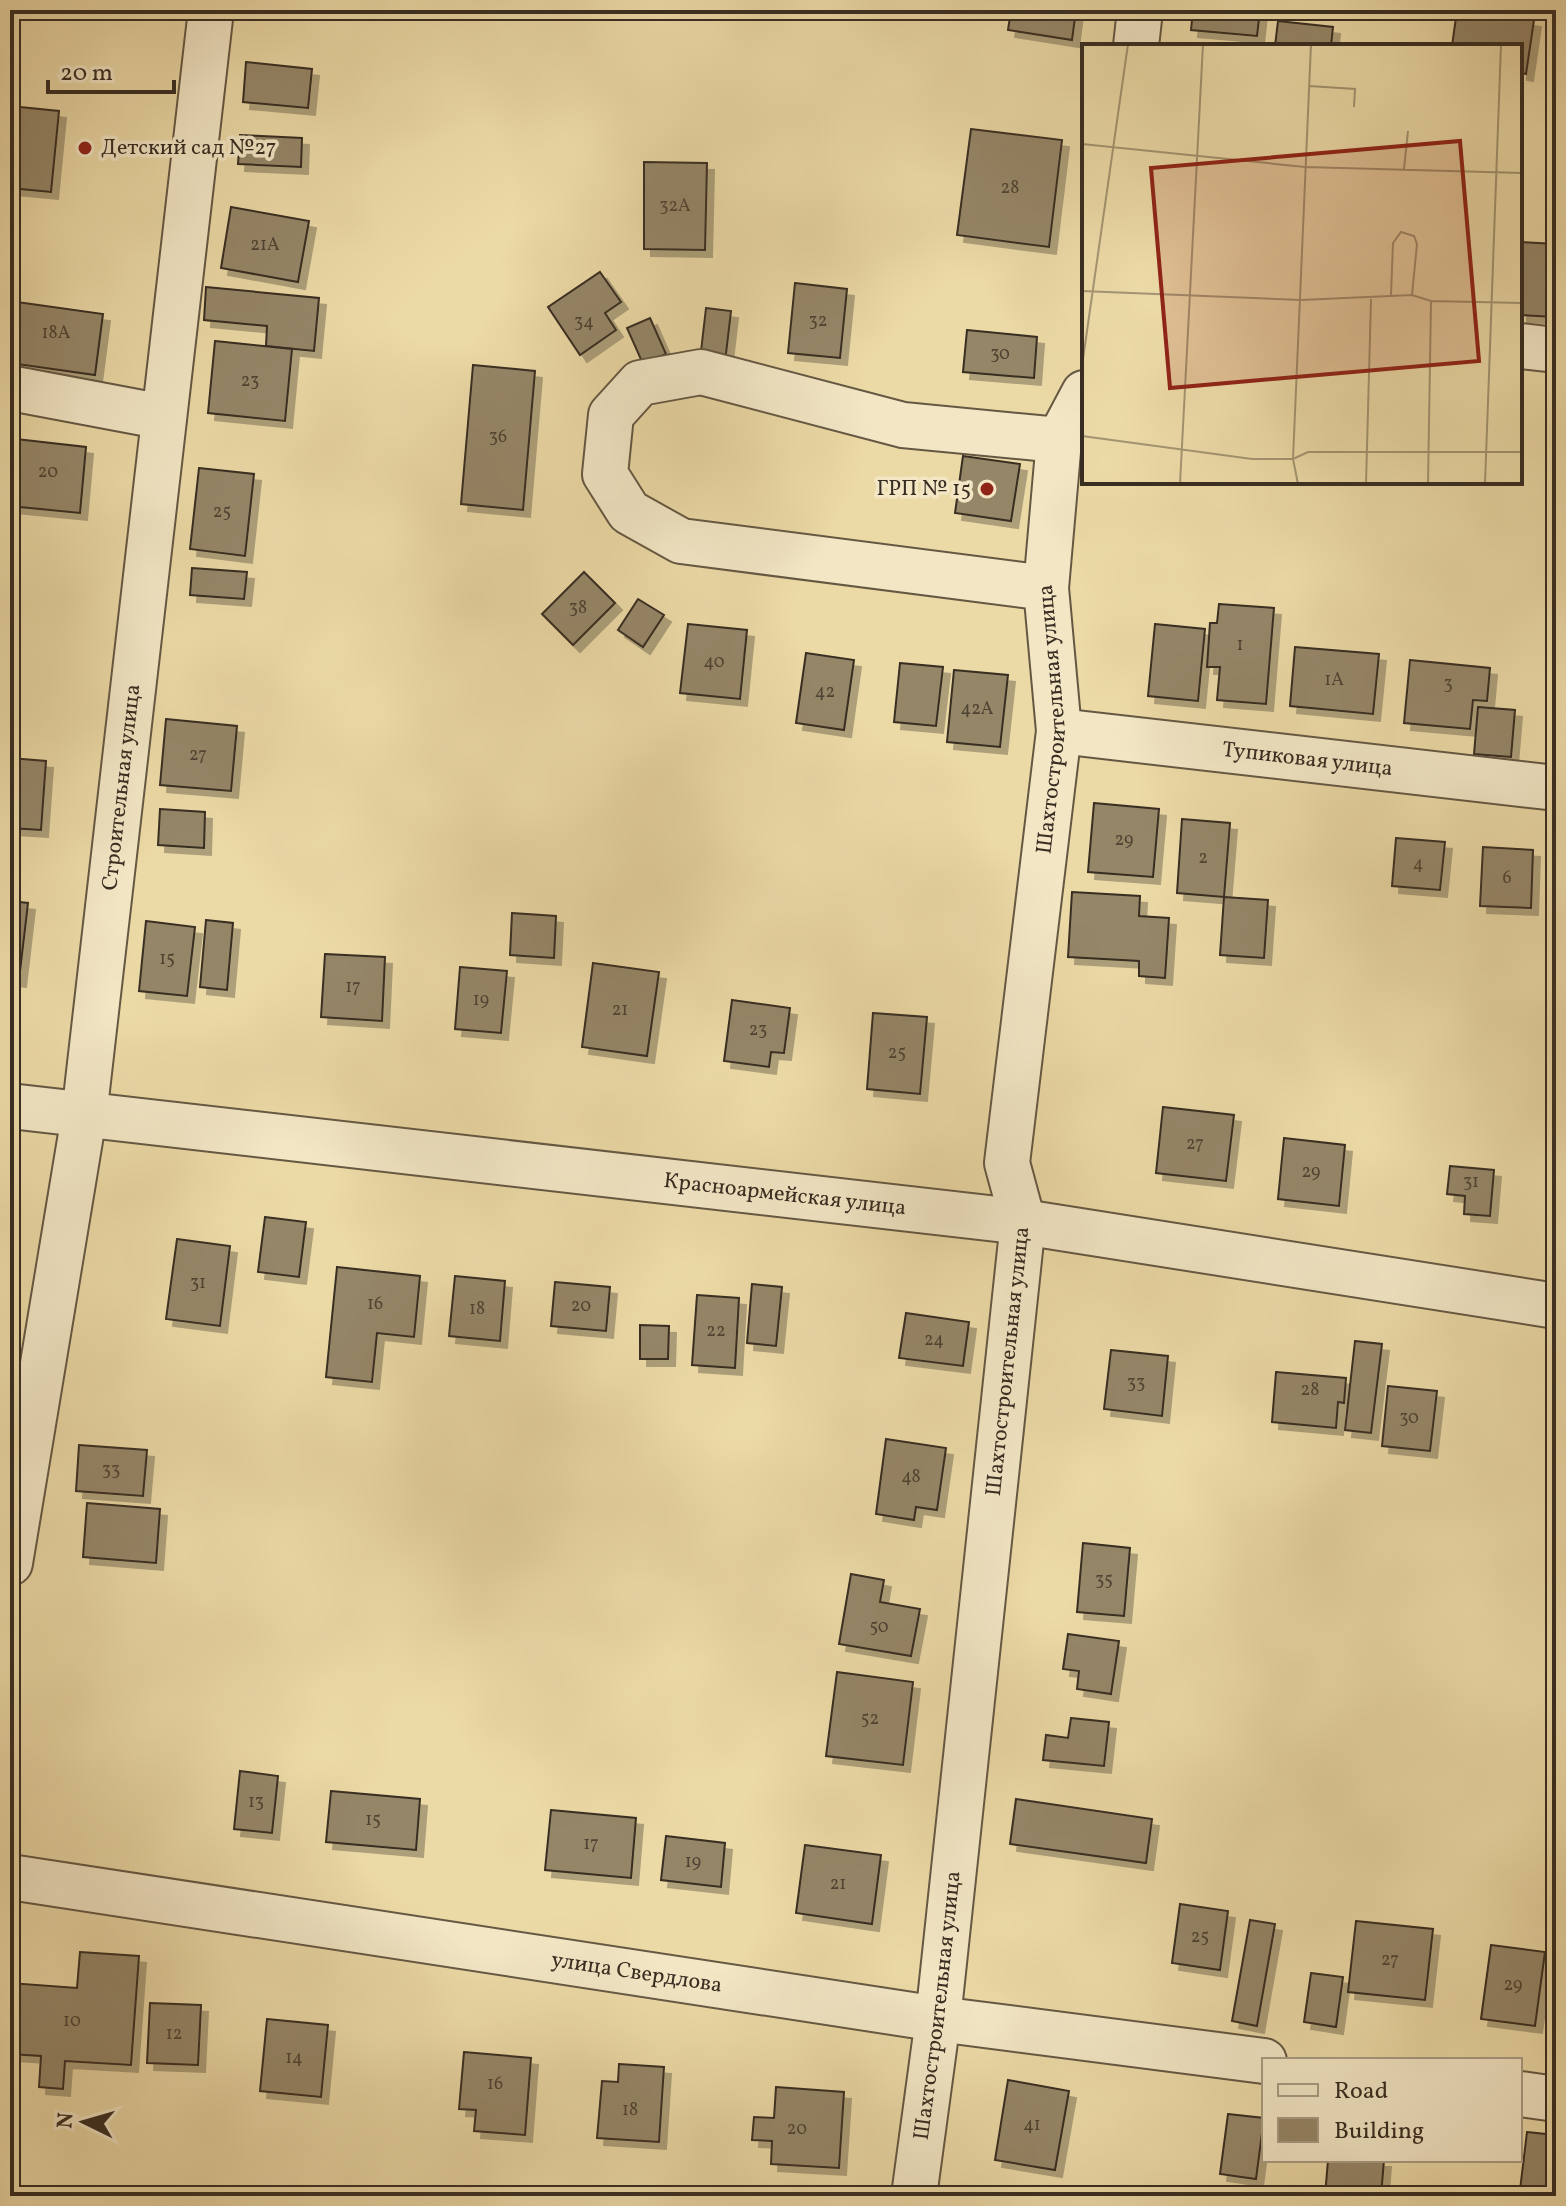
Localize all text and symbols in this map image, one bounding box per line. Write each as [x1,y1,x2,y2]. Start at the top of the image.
scale bar [48,44,174,94]
inset map [1082,44,1522,484]
text: 20 m [60,57,113,91]
place label: Детский сад №27 [101,133,276,164]
marker: Детский сад №27 [76,139,94,157]
house number: 28 [1001,176,1019,201]
house number: 32А [659,194,691,219]
house number: 21А [250,233,280,258]
house number: 32 [809,309,827,334]
house number: 34 [574,310,594,335]
house number: 18А [42,321,71,346]
house number: 30 [990,342,1010,367]
house number: 23 [241,369,259,394]
house number: 36 [489,425,507,450]
house number: 20 [38,460,58,485]
place label: ГРП № 15 [877,474,971,505]
marker: ГРП № 15 [978,480,996,498]
house number: 25 [213,500,231,525]
street label: Шахтостроительная улица [1029,583,1075,856]
house number: 38 [569,596,587,621]
house number: 1 [1237,633,1243,658]
house number: 40 [703,650,725,675]
house number: 1А [1324,668,1344,693]
house number: 3 [1443,672,1453,697]
house number: 42 [815,680,835,705]
street label: Строительная улица [95,682,149,892]
house number: 42А [960,697,994,722]
street label: Тупиковая улица [1220,734,1394,785]
house number: 27 [189,743,207,768]
house number: 29 [1115,828,1133,853]
house number: 2 [1198,846,1208,871]
house number: 4 [1413,852,1423,877]
house number: 6 [1502,866,1512,891]
house number: 15 [159,947,175,972]
house number: 17 [345,975,361,1000]
house number: 19 [473,988,489,1013]
house number: 21 [612,998,628,1023]
house number: 23 [749,1018,767,1043]
house number: 25 [888,1041,906,1066]
house number: 27 [1186,1132,1204,1157]
house number: 29 [1302,1160,1320,1185]
street label: Красноармейская улица [662,1165,908,1224]
house number: 31 [1463,1170,1479,1195]
street label: Шахтостроительная улица [978,1225,1038,1498]
house number: 31 [190,1271,206,1296]
house number: 16 [367,1292,383,1317]
house number: 20 [571,1294,591,1319]
house number: 18 [469,1297,485,1322]
house number: 22 [706,1319,726,1344]
house number: 24 [924,1328,944,1353]
house number: 33 [1127,1371,1145,1396]
house number: 28 [1301,1378,1319,1403]
house number: 30 [1399,1406,1419,1431]
house number: 33 [102,1458,120,1483]
house number: 48 [901,1465,921,1490]
house number: 35 [1095,1568,1113,1593]
house number: 50 [869,1615,889,1640]
house number: 52 [861,1707,879,1732]
house number: 13 [248,1790,264,1815]
house number: 15 [365,1808,381,1833]
house number: 17 [583,1832,599,1857]
house number: 19 [685,1850,701,1875]
street label: Шахтостроительная улица [906,1869,969,2142]
house number: 21 [830,1872,846,1897]
house number: 25 [1191,1925,1209,1950]
street label: улица Свердлова [549,1945,724,2001]
house number: 27 [1381,1948,1399,1973]
house number: 29 [1504,1973,1522,1998]
house number: 10 [63,2009,81,2034]
house number: 12 [166,2022,182,2047]
house number: 14 [285,2046,303,2071]
legend [1262,2058,1522,2162]
house number: 16 [487,2072,503,2097]
text: Road [1334,2075,1388,2109]
north arrow [44,2082,124,2162]
house number: 18 [622,2098,638,2123]
text: N [50,2111,83,2130]
house number: 41 [1023,2113,1041,2138]
text: Building [1334,2115,1424,2149]
house number: 20 [787,2117,807,2142]

